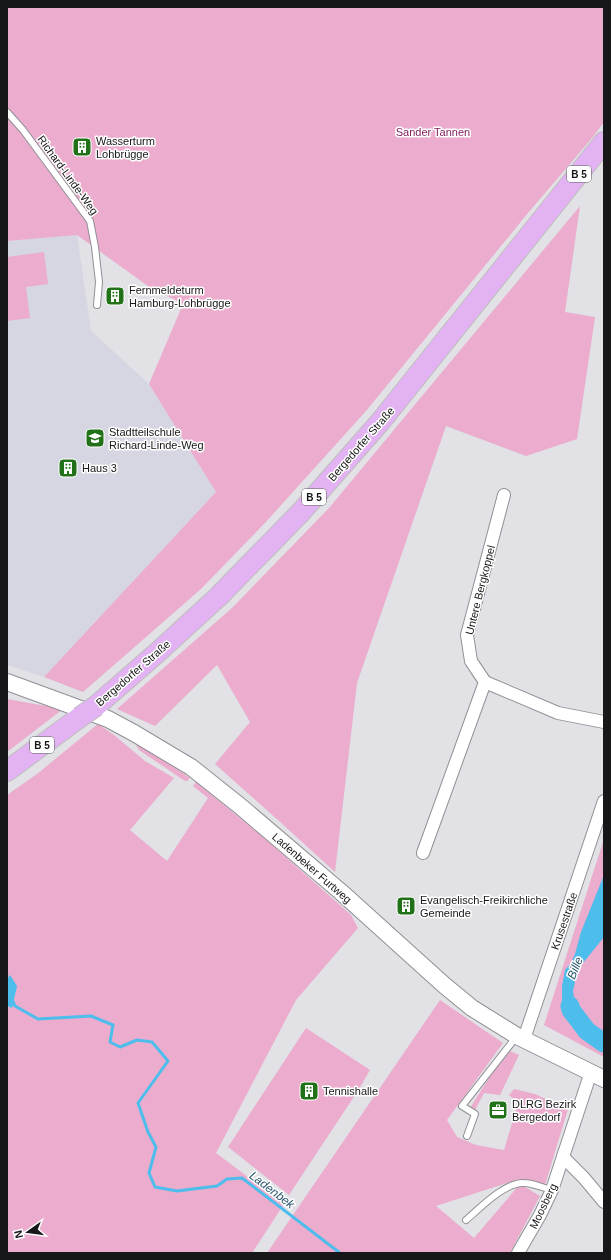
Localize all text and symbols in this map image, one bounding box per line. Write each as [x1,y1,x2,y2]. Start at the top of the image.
park label: Sander Tannen [396,126,470,138]
street label: Richard-Linde-Weg [35,133,101,217]
place label: Wasserturm Lohbrügge [96,135,155,160]
building icon: Wasserturm Lohbrügge [71,136,93,158]
road number: B 5 [567,166,591,182]
place label: Fernmeldeturm Hamburg-Lohbrügge [129,284,231,309]
building icon: Fernmeldeturm Hamburg-Lohbrügge [104,285,126,307]
street label: Bergedorfer Straße [326,405,396,483]
place label: Stadtteilschule Richard-Linde-Weg [109,426,204,451]
school or university icon: Stadtteilschule Richard-Linde-Weg [84,427,106,449]
building icon: Haus 3 [57,457,79,479]
place label: Haus 3 [82,462,117,474]
road number: B 5 [302,489,326,505]
street label: Untere Bergkoppel [463,544,497,636]
street label: Bergedorfer Straße [94,638,172,708]
road number: B 5 [30,737,54,753]
street label: Ladenbeker Furtweg [270,830,354,906]
street label: Krusestraße [549,891,579,951]
place label: Evangelisch-Freikirchliche Gemeinde [420,894,548,919]
building icon: Evangelisch-Freikirchliche Gemeinde [395,895,417,917]
water label: Bille [564,955,586,981]
building icon: Tennishalle [298,1080,320,1102]
place label: Tennishalle [323,1085,378,1097]
place label: DLRG Bezirk Bergedorf [512,1098,577,1123]
office icon: DLRG Bezirk Bergedorf [487,1099,509,1121]
water label: Ladenbek [247,1169,298,1212]
street label: Moosberg [527,1181,559,1231]
north arrow [8,1212,48,1252]
text: N [12,1229,25,1240]

